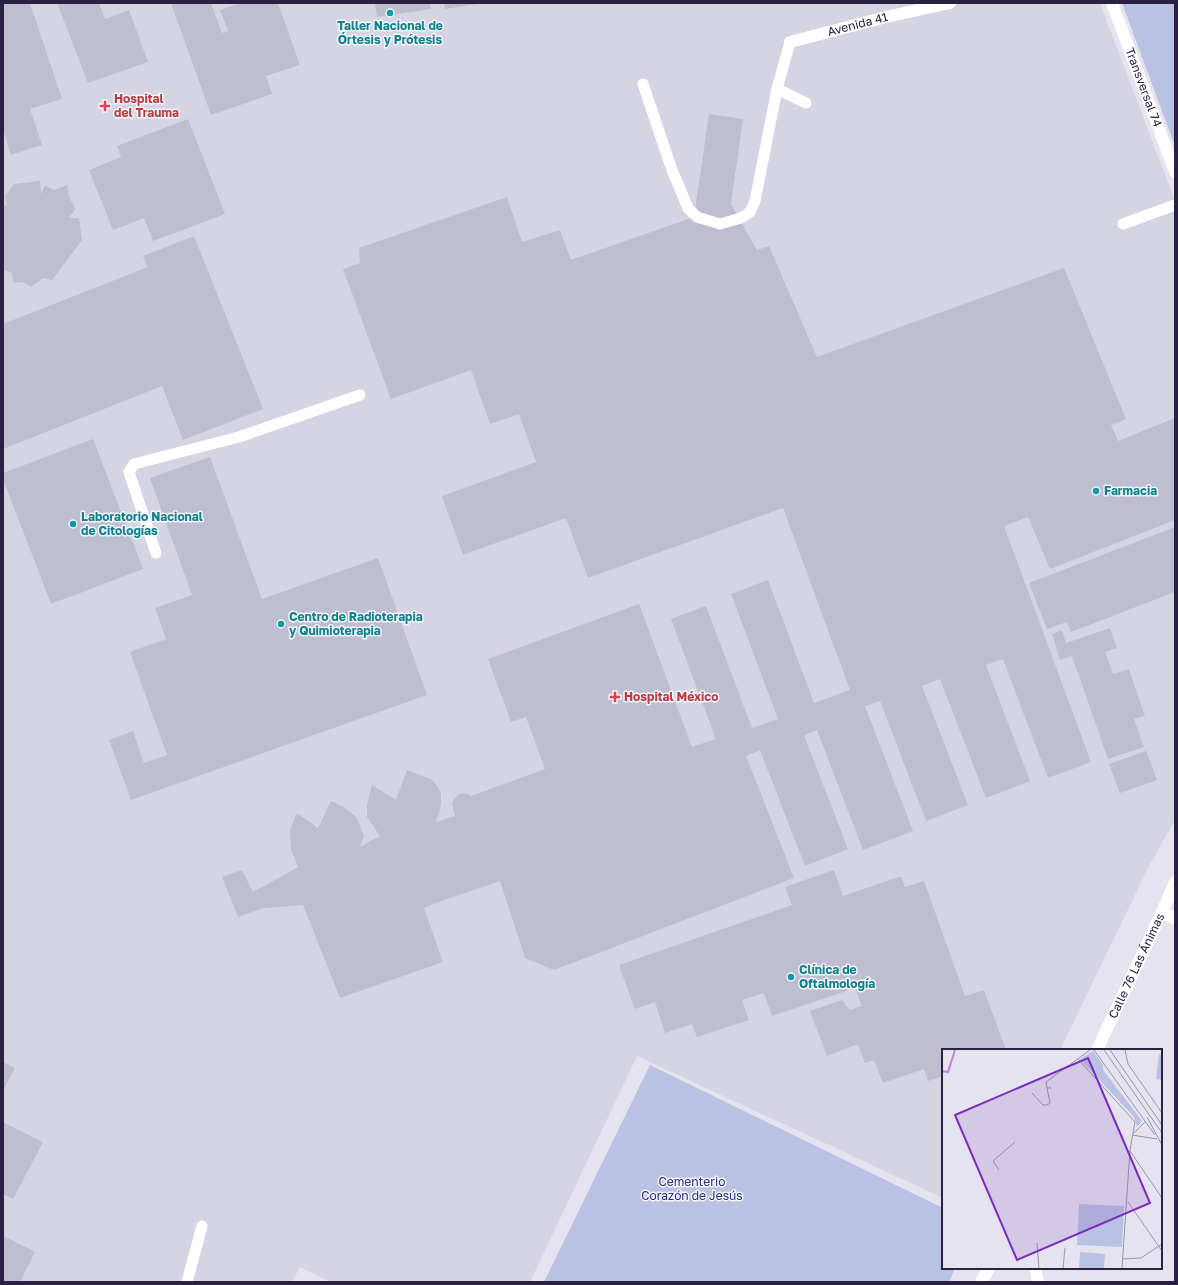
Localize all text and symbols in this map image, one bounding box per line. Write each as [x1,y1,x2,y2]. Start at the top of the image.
marker: Taller Nacional de Órtesis y Prótesis [385,8,395,18]
street label: Avenida 41 [826,9,890,39]
place label: Taller Nacional de Órtesis y Prótesis [337,18,443,47]
street label: Transversal 74 [1122,45,1165,129]
place label: Hospital del Trauma [114,91,179,120]
marker: Hospital del Trauma [99,100,111,112]
place label: Farmacia [1104,483,1157,498]
marker: Farmacia [1091,486,1101,496]
place label: Laboratorio Nacional de Citologías [81,509,203,538]
marker: Laboratorio Nacional de Citologías [68,519,78,529]
place label: Centro de Radioterapia y Quimioterapia [289,609,423,638]
marker: Centro de Radioterapia y Quimioterapia [276,619,286,629]
place label: Hospital México [624,689,718,704]
marker: Hospital México [609,691,621,703]
street label: Calle 76 Las Ánimas [1105,911,1167,1021]
place label: Clínica de Oftalmología [799,962,875,991]
marker: Clínica de Oftalmología [786,972,796,982]
inset map [942,1049,1162,1269]
park label: Cementerio Corazón de Jesús [641,1174,743,1203]

